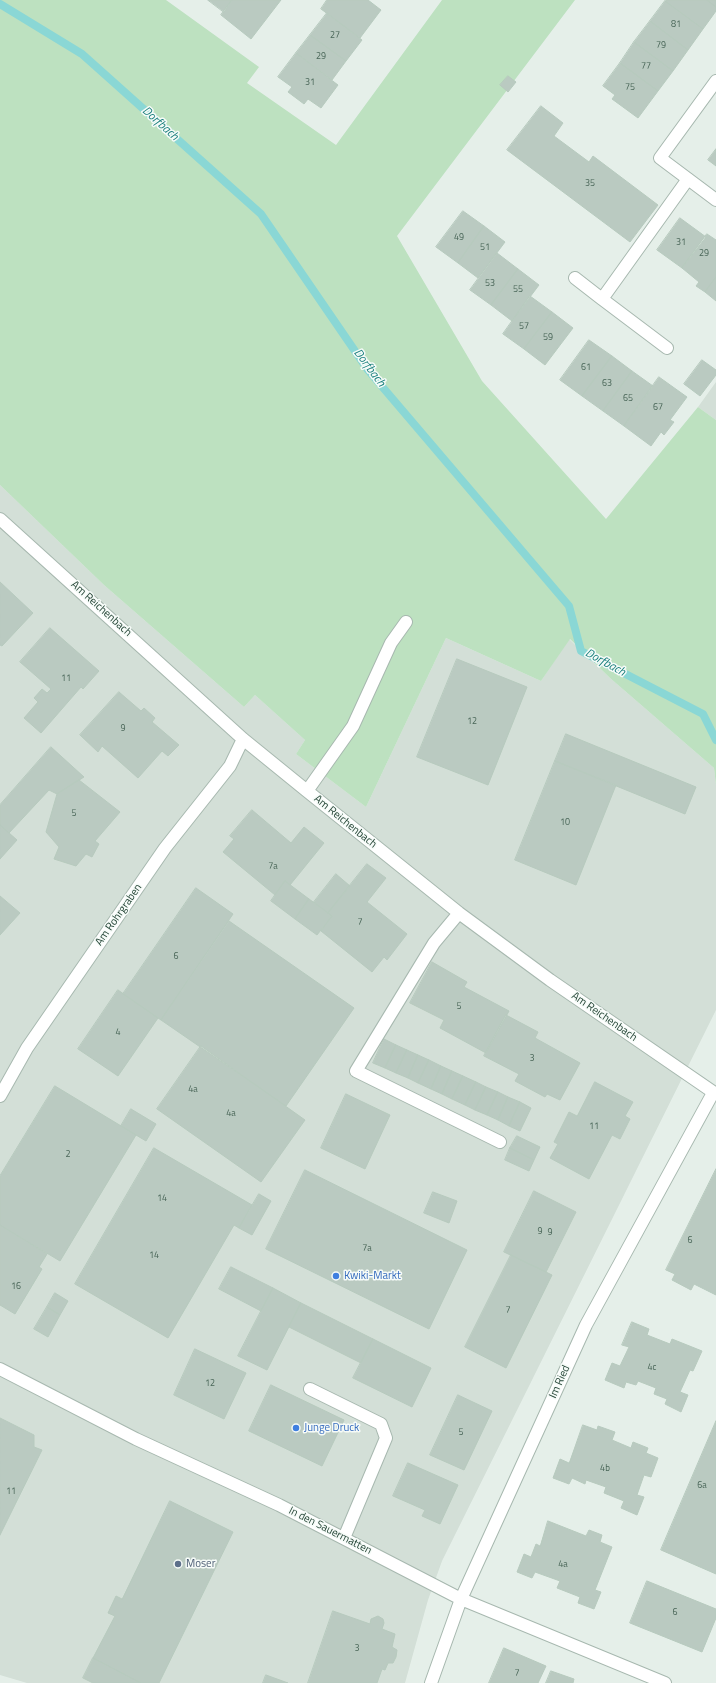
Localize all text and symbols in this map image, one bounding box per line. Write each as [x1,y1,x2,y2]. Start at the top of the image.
house number: 81 [671,20,681,30]
house number: 27 [330,31,340,41]
house number: 79 [656,41,666,51]
house number: 29 [316,52,326,62]
house number: 77 [641,62,651,72]
house number: 31 [305,78,315,88]
house number: 75 [625,83,635,93]
water label: Dorfbach [139,104,181,144]
house number: 35 [585,179,595,189]
house number: 49 [454,233,464,243]
house number: 31 [676,238,686,248]
house number: 51 [480,243,490,253]
house number: 29 [699,249,709,259]
house number: 53 [485,279,495,289]
house number: 55 [513,285,523,295]
house number: 57 [519,322,529,332]
house number: 59 [543,333,553,343]
water label: Dorfbach [350,346,388,390]
house number: 61 [581,363,591,373]
house number: 63 [602,379,612,389]
house number: 65 [623,394,633,404]
house number: 67 [653,403,663,413]
street label: Am Reichenbach [68,578,134,640]
water label: Dorfbach [582,646,628,680]
house number: 11 [61,674,71,684]
house number: 12 [467,717,477,727]
house number: 9 [120,724,126,734]
street label: Am Reichenbach [311,793,379,851]
house number: 5 [71,809,77,819]
house number: 10 [560,818,570,828]
house number: 7a [268,862,278,872]
street label: Am Rohrgraben [93,882,145,948]
house number: 7 [357,918,363,928]
house number: 6 [173,952,179,962]
street label: Am Reichenbach [569,990,639,1044]
house number: 5 [456,1002,462,1012]
house number: 4 [115,1028,121,1038]
house number: 3 [529,1054,535,1064]
house number: 4a [188,1085,198,1095]
house number: 4a [226,1109,236,1119]
house number: 11 [589,1122,599,1132]
house number: 2 [65,1150,71,1160]
house number: 14 [157,1194,167,1204]
house number: 9 [537,1227,543,1237]
house number: 9 [547,1228,553,1238]
house number: 6 [687,1236,693,1246]
house number: 7a [362,1244,372,1254]
house number: 14 [149,1251,159,1261]
place label: Kwiki-Markt [344,1269,401,1283]
marker: Kwiki-Markt [331,1271,341,1281]
house number: 16 [11,1282,21,1292]
house number: 7 [505,1306,511,1316]
street label: Im Ried [547,1363,573,1401]
house number: 4c [648,1363,656,1373]
house number: 12 [205,1379,215,1389]
place label: Junge Druck [304,1421,359,1435]
marker: Junge Druck [291,1423,301,1433]
house number: 5 [458,1428,464,1438]
house number: 4b [600,1464,610,1474]
house number: 6a [697,1481,707,1491]
house number: 11 [6,1487,16,1497]
street label: In den Sauermatten [286,1504,374,1558]
place label: Moser [186,1557,215,1571]
marker: Moser [173,1559,183,1569]
house number: 4a [558,1560,568,1570]
house number: 6 [672,1608,678,1618]
house number: 3 [354,1644,360,1654]
house number: 7 [514,1669,520,1679]

